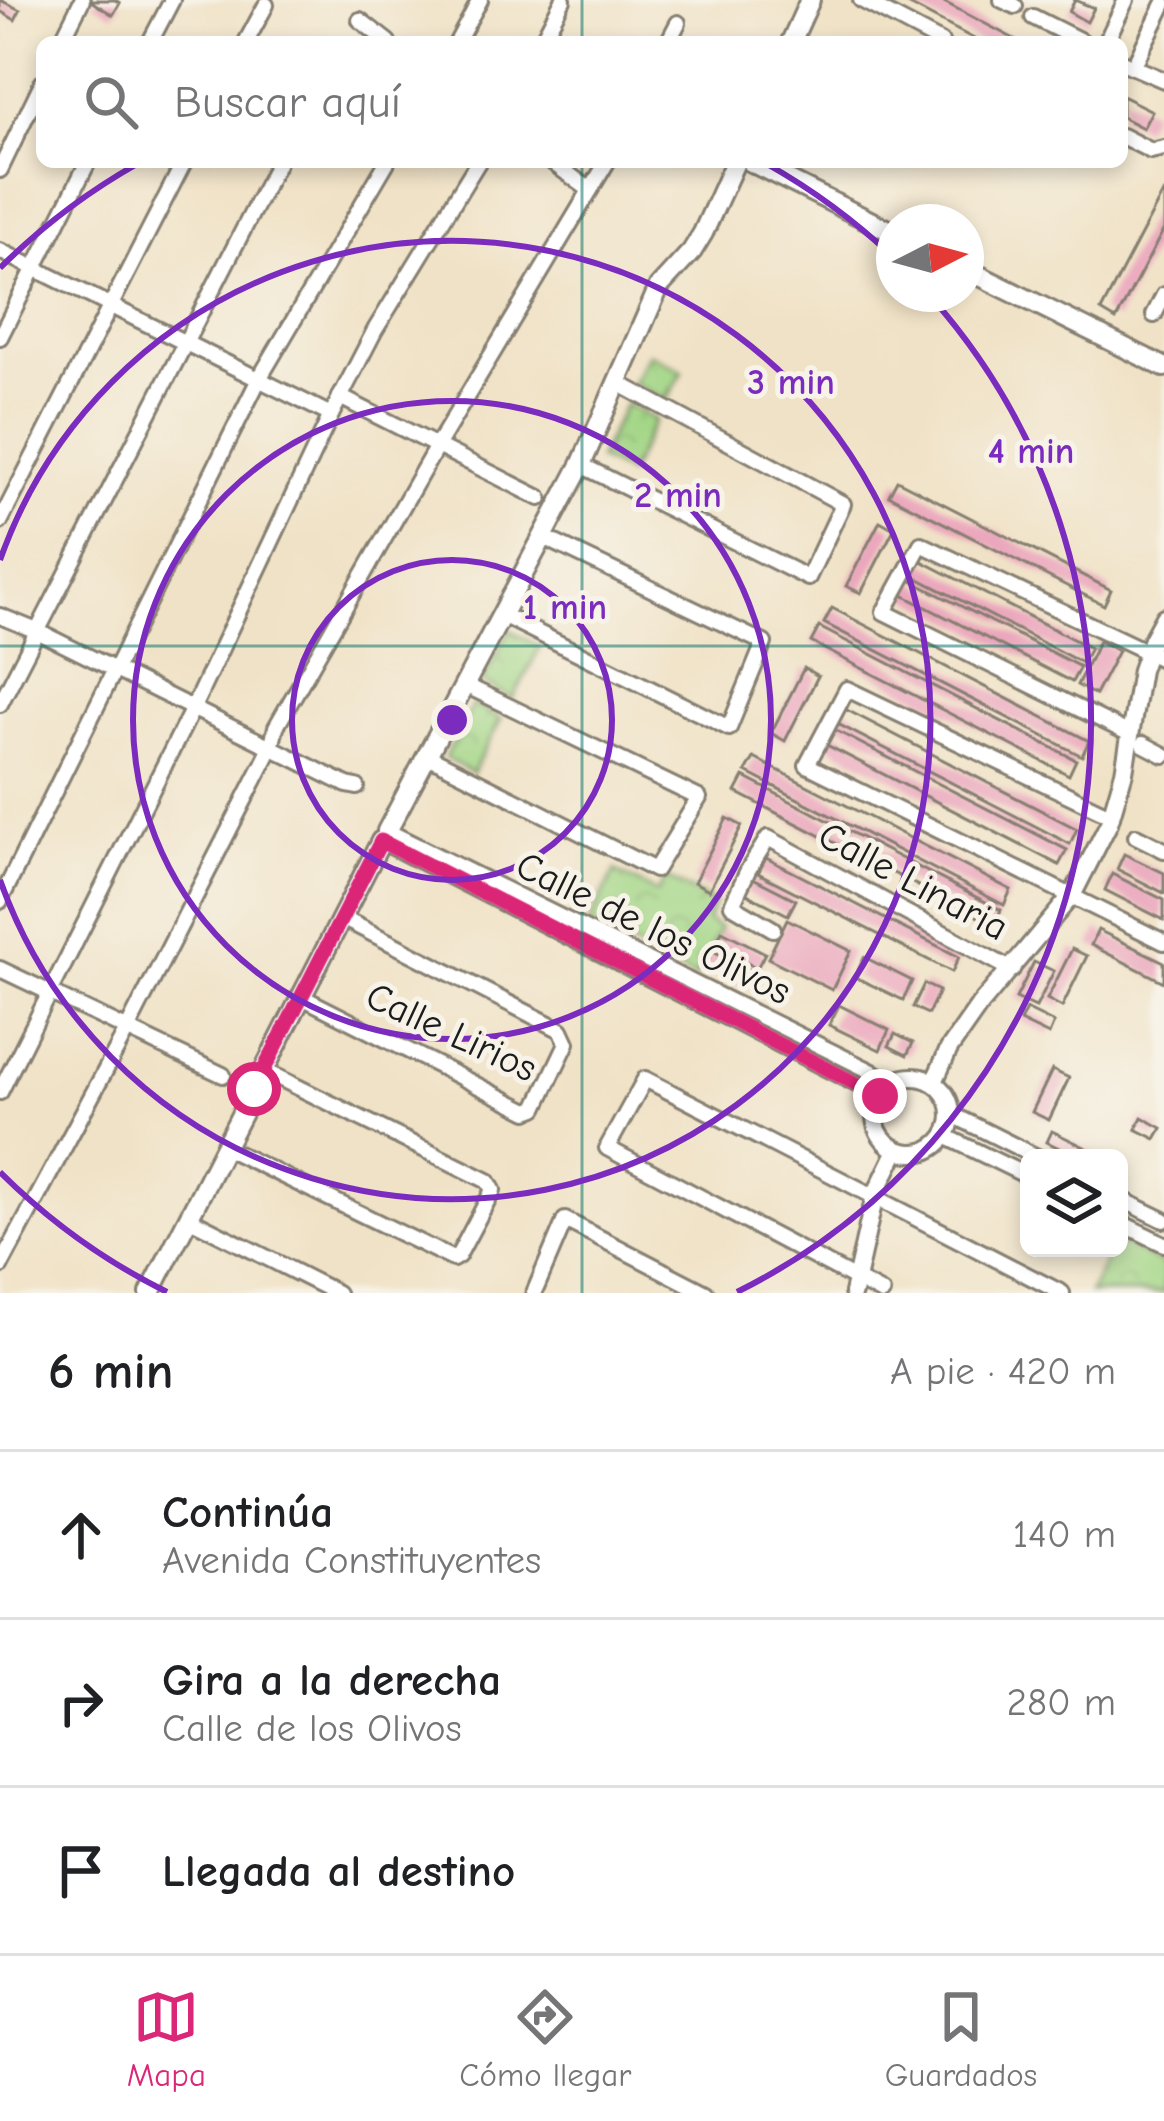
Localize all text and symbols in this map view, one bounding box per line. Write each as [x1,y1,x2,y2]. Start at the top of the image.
search box [36,36,1128,168]
icon: search [78,69,144,135]
text: Buscar aquí [174,76,401,128]
north arrow [876,204,984,312]
text: 3 min [747,362,835,403]
text: 4 min [988,431,1074,472]
text: 2 min [634,475,722,516]
text: 1 min [523,587,607,628]
centre of rings [431,699,473,741]
street label: Calle Linaria [811,813,1016,950]
street label: Calle de los Olivos [509,842,798,1014]
street label: Calle Lirios [359,973,544,1091]
route start [227,1062,281,1116]
route end [853,1069,907,1123]
map controls [1020,1149,1128,1257]
button: layers [1020,1149,1128,1257]
text: 6 min [48,1342,174,1401]
text: A pie · 420 m [890,1349,1116,1394]
text: Continúa [162,1486,333,1538]
icon: ahead [48,1502,114,1568]
text: 140 m [1013,1512,1116,1557]
text: Avenida Constituyentes [162,1538,541,1583]
text: Gira a la derecha [162,1654,501,1706]
icon: right [48,1670,114,1736]
text: 280 m [1006,1680,1116,1725]
text: Calle de los Olivos [162,1706,462,1751]
icon: arrive [48,1838,114,1904]
text: Llegada al destino [162,1845,515,1897]
tab: Mapa [127,1984,206,2094]
tab: Cómo llegar [459,1984,631,2094]
tab: Guardados [885,1984,1037,2094]

